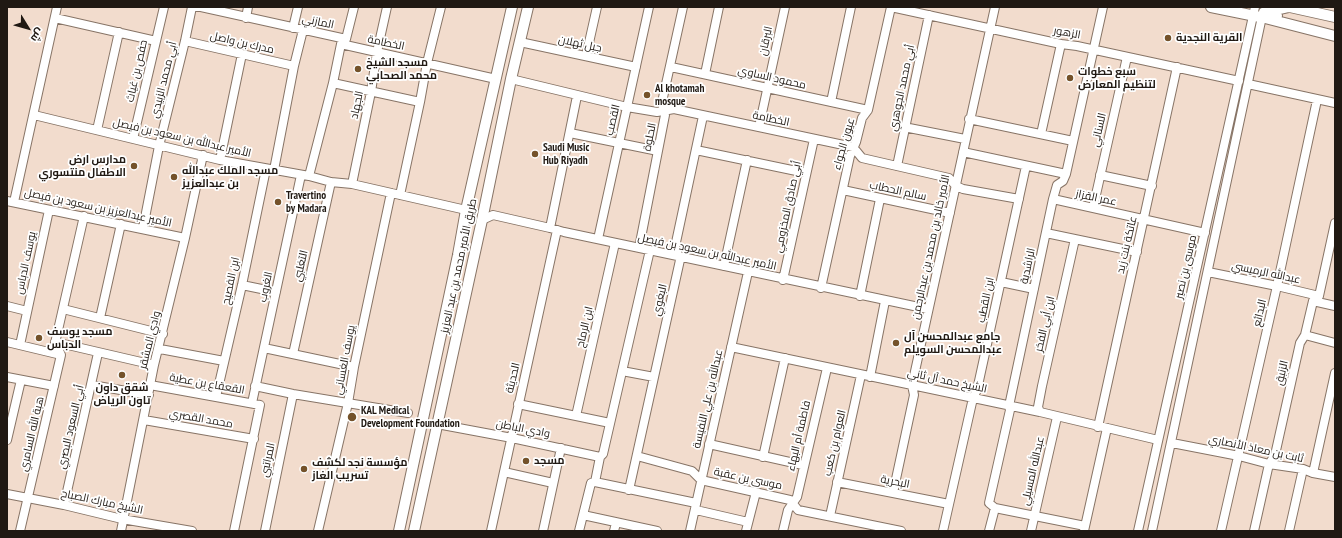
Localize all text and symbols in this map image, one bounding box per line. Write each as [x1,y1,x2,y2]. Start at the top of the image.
north arrow [8,8,48,48]
street label: المازني [301,12,335,32]
street label: الزهور [1052,24,1082,42]
text: ش [28,25,47,45]
street label: البرقان [756,25,776,57]
street label: مدرك بن واصل [209,29,275,57]
place label: القرية النجدية [1176,31,1242,45]
street label: الخطامة [366,33,406,53]
street label: جبل ثهلان [557,33,603,55]
marker: القرية النجدية [1163,33,1173,43]
street label: حفص بن غياث [123,39,151,103]
street label: أبي محمد الزبيدي [148,40,180,120]
street label: أبي محمد الجوهري [886,44,918,132]
place label: مسجد الشيخ محمد الصحابي [366,56,437,82]
marker: مسجد الشيخ محمد الصحابي [353,64,363,74]
street label: محمود الساوي [737,64,807,92]
place label: سبع خطوات لتنظيم المعارض [1078,65,1156,91]
marker: سبع خطوات لتنظيم المعارض [1065,73,1075,83]
place label: Al khotamah mosque [655,82,704,108]
street label: الجهاد [348,90,366,120]
marker: Al khotamah mosque [642,90,652,100]
street label: القصب [603,103,623,137]
street label: الخطامة [751,109,791,129]
street label: السناني [1089,112,1109,148]
street label: الأمير عبدالله بن سعود بن فيصل [112,116,252,160]
street label: عيون الجواء [830,116,858,172]
street label: الحلوة [641,122,659,152]
place label: Saudi Music Hub Riyadh [543,141,589,167]
marker: Saudi Music Hub Riyadh [530,149,540,159]
place label: مدارس ارض الاطفال منتسوري [38,153,126,179]
street label: أبي صادق المخزومي [772,160,804,254]
marker: مدارس ارض الاطفال منتسوري [129,161,139,171]
place label: مسجد الملك عبدالله بن عبدالعزيز [182,164,278,190]
marker: مسجد الملك عبدالله بن عبدالعزيز [169,172,179,182]
street label: الأمير خالد بن محمد بن عبدالرحمن [909,173,953,321]
street label: سالم الحطاب [868,179,928,203]
street label: الأمير عبدالعزيز بن سعود بن فيصل [23,186,173,230]
street label: عمر القزاز [1074,187,1118,209]
place label: Travertino by Madara [286,189,326,215]
marker: Travertino by Madara [273,197,283,207]
street label: طريق الأمير محمد بن عبد العزيز [438,198,480,334]
street label: عاتكة بنت زيد [1114,215,1140,275]
street label: يوسف الدباس [13,230,39,296]
street label: الأمير عبدالله بن سعود بن فيصل [636,231,778,273]
street label: موسى بن نصير [1172,234,1200,300]
street label: الراشدية [1018,247,1038,285]
street label: التغلبي [291,249,311,283]
street label: ابن الفصيح [220,256,242,306]
street label: عبدالله الرميسي [1230,259,1302,287]
street label: الغروب [256,270,276,304]
street label: ابن القطب [975,276,997,324]
street label: البغوي [650,283,670,317]
street label: ابن أبي الفخر [1032,295,1058,353]
street label: البدائع [1250,298,1270,328]
street label: ابن الرماح [574,305,596,349]
street label: وادي المشقر [136,309,164,371]
street label: يوسف الغساني [332,324,358,396]
place label: مسجد يوسف الدباس [47,325,113,351]
place label: جامع عبدالمحسن آل عبدالمحسن السويلم [904,330,1002,356]
marker: مسجد يوسف الدباس [34,333,44,343]
marker: جامع عبدالمحسن آل عبدالمحسن السويلم [891,338,901,348]
street label: عبدالله بن علي النفيسة [690,348,726,450]
street label: الزنبق [1273,359,1291,387]
street label: الحديثة [503,361,523,395]
street label: الشيخ حمد آل ثاني [906,366,988,396]
marker: شقق داون تاون الرياض [117,370,127,380]
street label: القعقاع بن عطية [168,371,246,397]
place label: شقق داون تاون الرياض [94,381,150,407]
street label: أبي السعود البصري [55,384,87,470]
street label: هبة الله السامري [17,395,47,473]
street label: فاطمة أم البهاء [784,399,814,473]
place label: KAL Medical Development Foundation [361,404,460,430]
street label: محمد القصري [168,407,234,431]
street label: العوام بن كعب [821,409,849,477]
marker: KAL Medical Development Foundation [346,411,358,423]
street label: وادي الباطن [495,417,551,441]
street label: ثابت بن معاذ الأنصاري [1207,432,1305,466]
street label: عبدالله المسيلي [1019,435,1047,507]
street label: المراتبي [258,442,278,478]
place label: مسجد [534,454,565,468]
place label: مؤسسة نجد لكشف تسريب الغاز [312,456,408,482]
marker: مسجد [521,456,531,466]
marker: مؤسسة نجد لكشف تسريب الغاز [299,464,309,474]
street label: موسى بن عقبة [713,465,783,493]
street label: البحرية [879,473,911,491]
street label: الشيخ مبارك الصباح [60,487,144,517]

